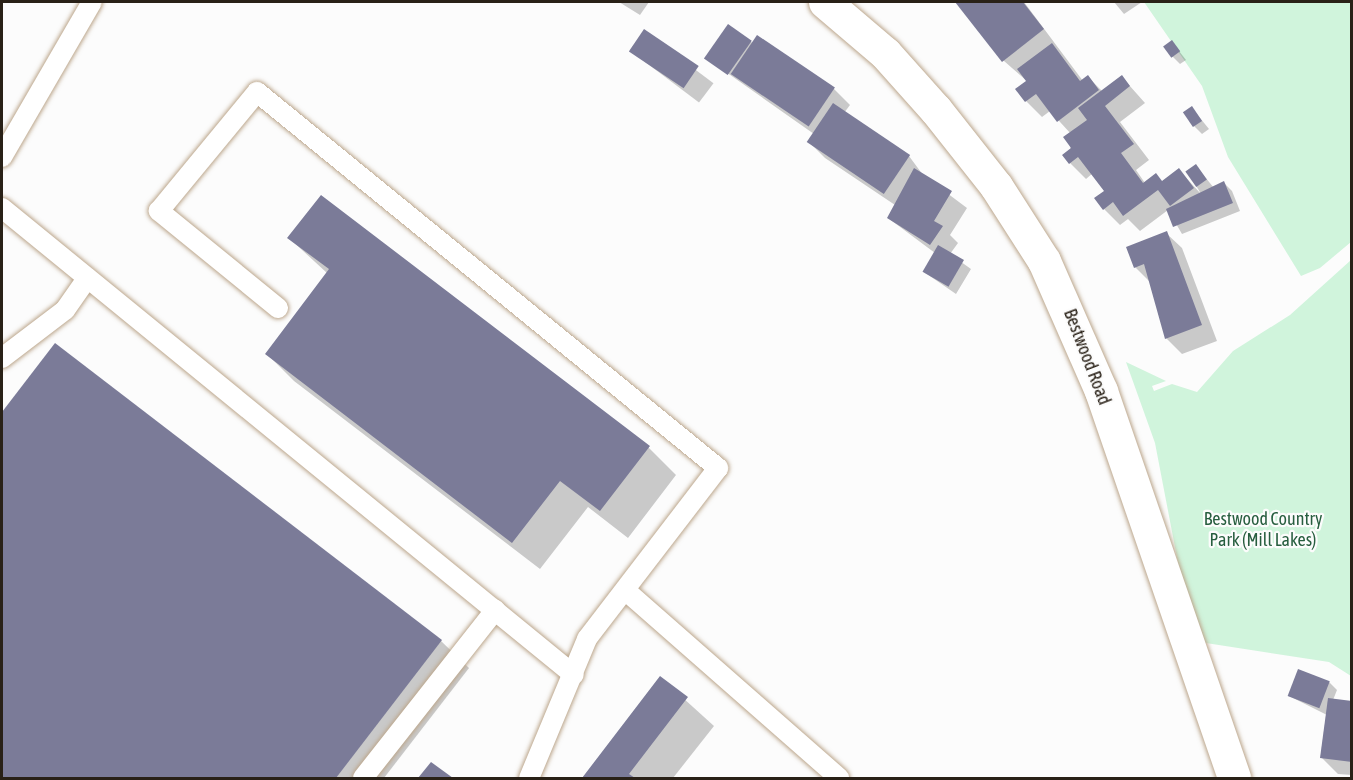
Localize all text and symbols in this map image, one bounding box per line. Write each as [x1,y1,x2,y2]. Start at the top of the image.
street label: Bestwood Road [1059,306,1115,408]
park label: Bestwood Country Park (Mill Lakes) [1204,509,1322,552]

